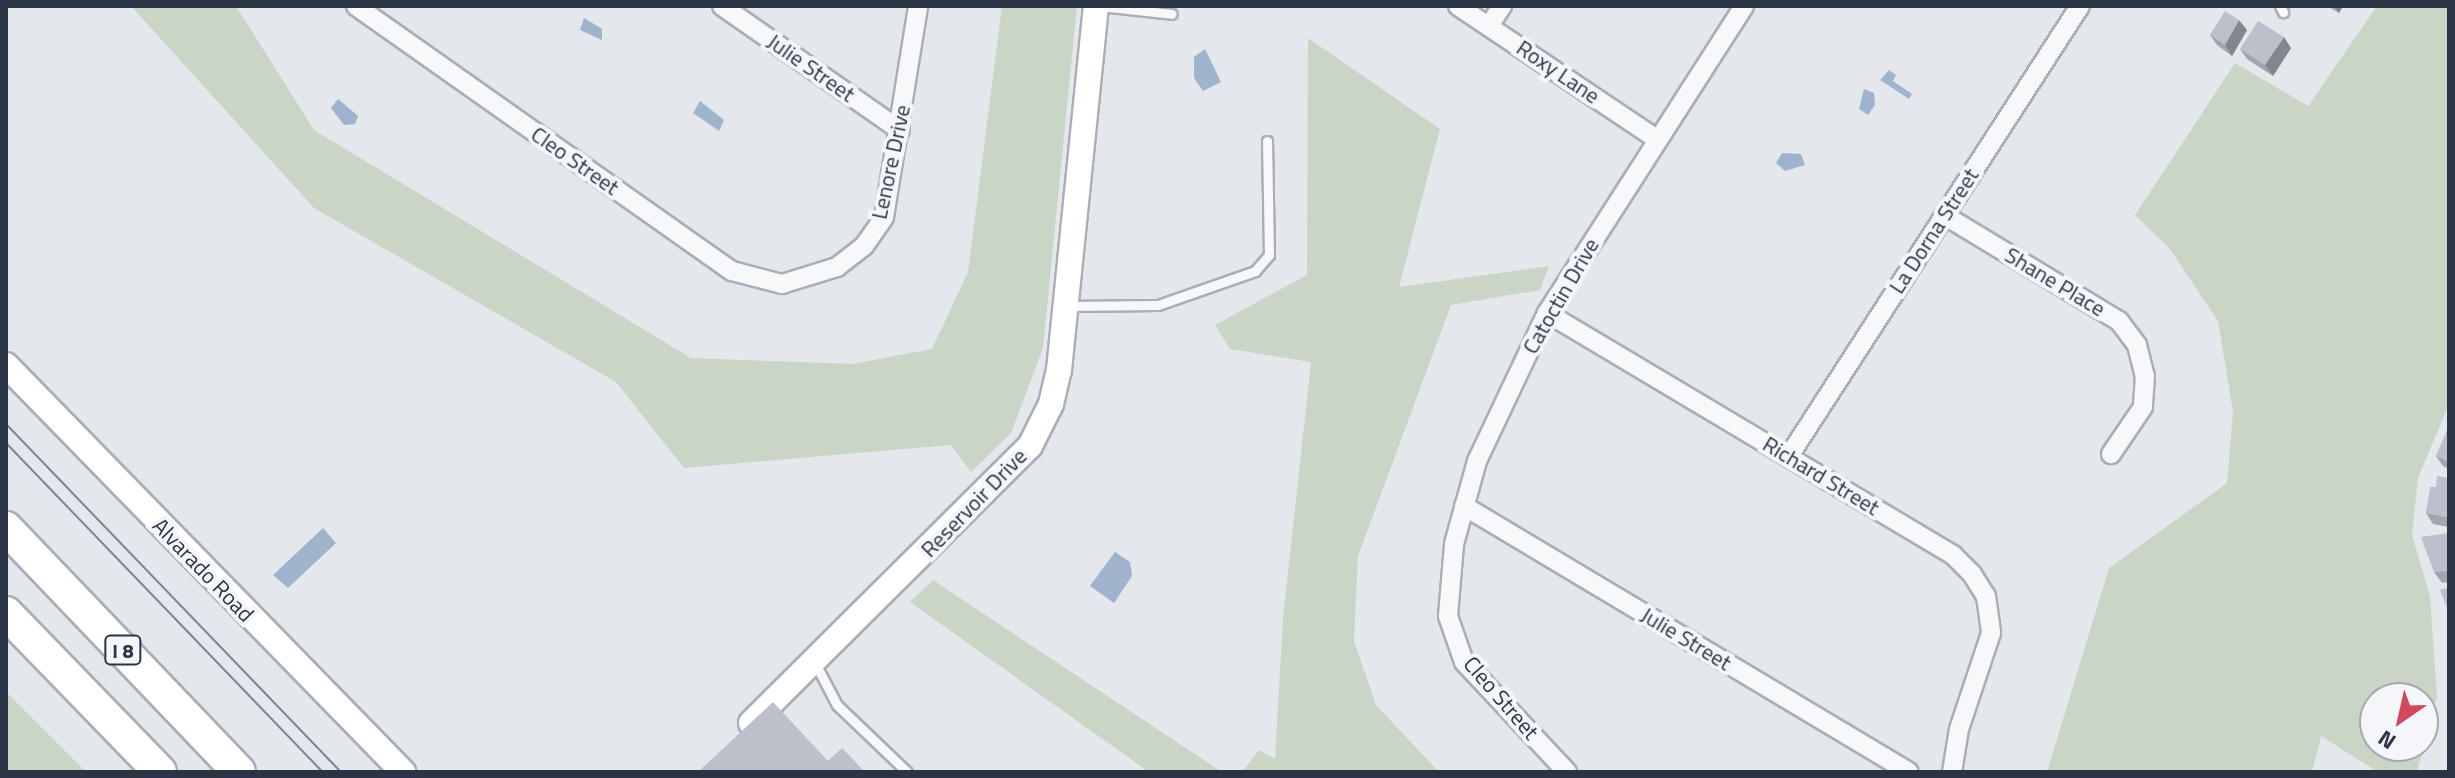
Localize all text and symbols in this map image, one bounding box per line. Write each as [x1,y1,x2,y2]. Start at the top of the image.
street label: Julie Street [762,28,860,108]
street label: Roxy Lane [1511,35,1605,109]
street label: Lenore Drive [866,102,916,222]
street label: Cleo Street [526,121,624,201]
street label: La Dorna Street [1884,163,1984,299]
street label: Catoctin Drive [1517,233,1605,359]
street label: Shane Place [2000,242,2110,322]
street label: Richard Street [1758,431,1884,521]
street label: Reservoir Drive [916,443,1032,563]
street label: Alvarado Road [147,513,259,627]
street label: Julie Street [1636,602,1736,676]
road number: I 8 [103,634,143,666]
street label: Cleo Street [1458,651,1544,745]
north arrow [2359,682,2439,762]
text: N [2371,722,2403,759]

